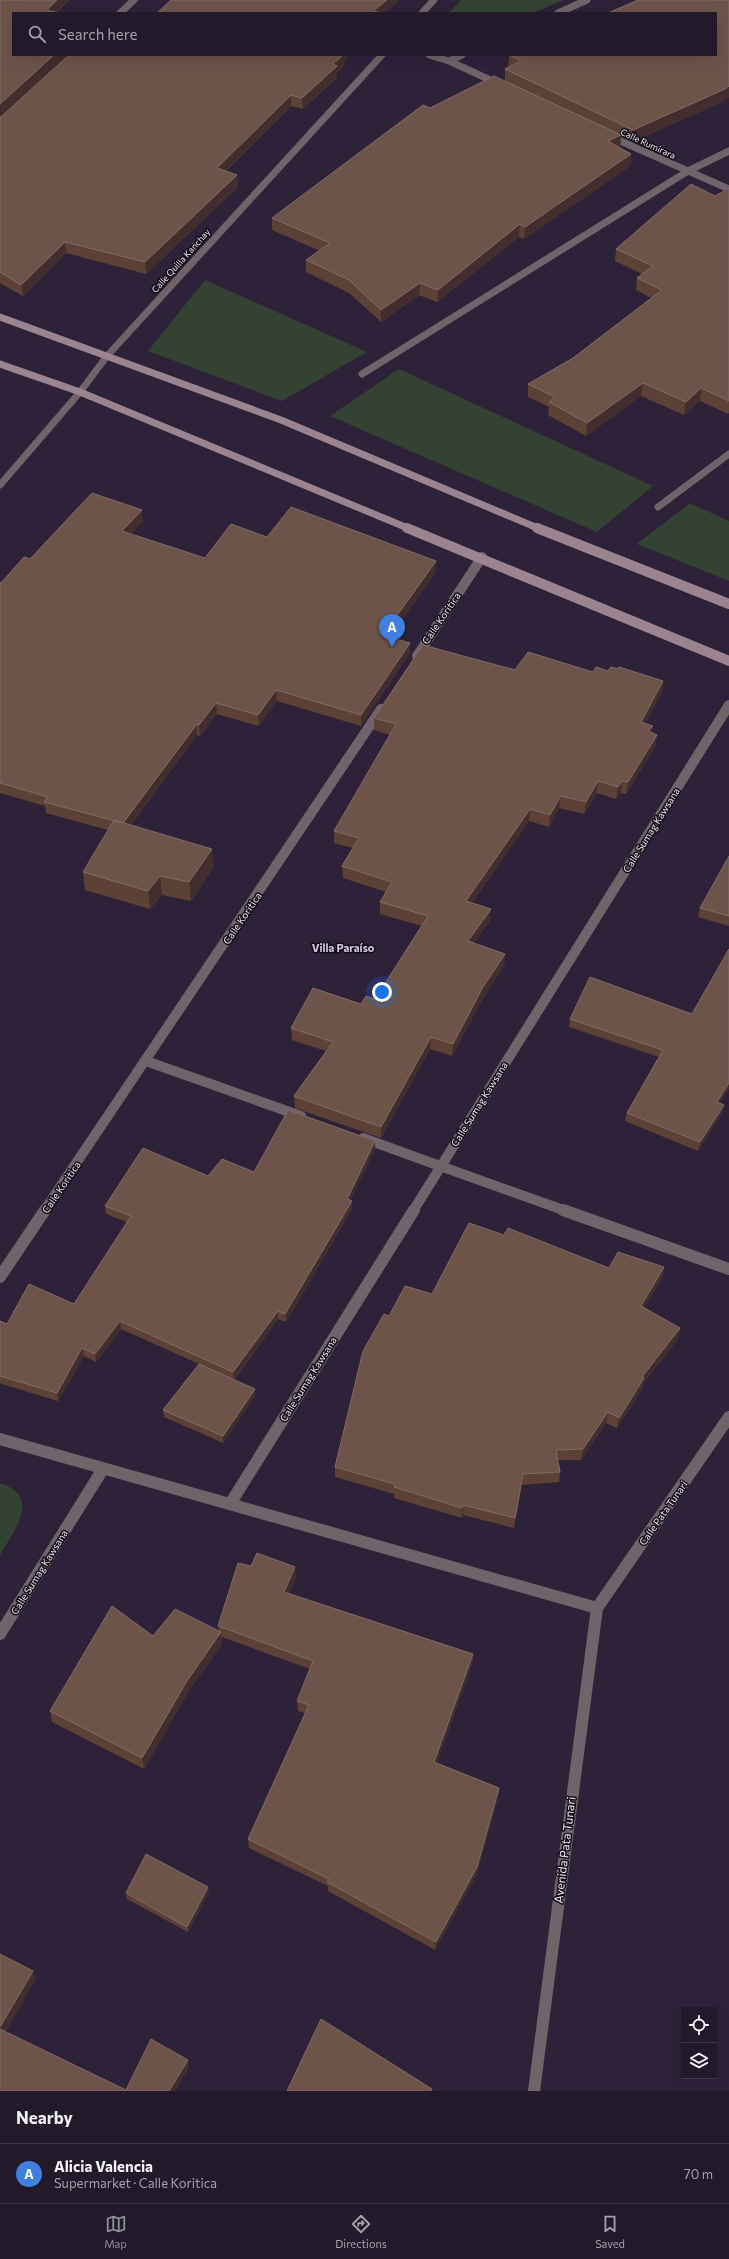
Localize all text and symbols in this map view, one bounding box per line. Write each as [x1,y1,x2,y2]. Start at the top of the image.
search box [12,12,717,56]
icon: search [26,23,48,45]
text: Search here [58,25,137,43]
street label: Calle Rumirara [619,126,678,161]
street label: Calle Quilla Kanchay [149,226,213,295]
street label: Calle Koritica [419,590,463,646]
pin: A [379,614,405,647]
street label: Calle Sumag Kawsana [620,785,682,875]
street label: Calle Koritica [220,890,264,946]
district label: Villa Paraíso [312,941,375,954]
your location [372,982,392,1002]
street label: Calle Sumag Kawsana [448,1059,510,1149]
street label: Calle Koritica [39,1159,83,1215]
street label: Calle Sumag Kawsana [277,1334,339,1424]
street label: Calle Pata Tunari [636,1479,690,1547]
street label: Calle Sumag Kawsana [8,1527,70,1617]
street label: Avenida Pata Tunari [551,1796,577,1904]
map controls [681,2007,717,2079]
button: locate [681,2007,717,2043]
button: layers [681,2043,717,2079]
text: Nearby [16,2107,73,2128]
text: Alicia Valencia [54,2157,153,2175]
text: A [24,2166,34,2182]
text: 70 m [684,2166,713,2182]
text: Supermarket · Calle Koritica [54,2175,217,2191]
tab: Map [104,2213,127,2250]
tab: Directions [335,2213,387,2250]
tab: Saved [595,2213,625,2250]

